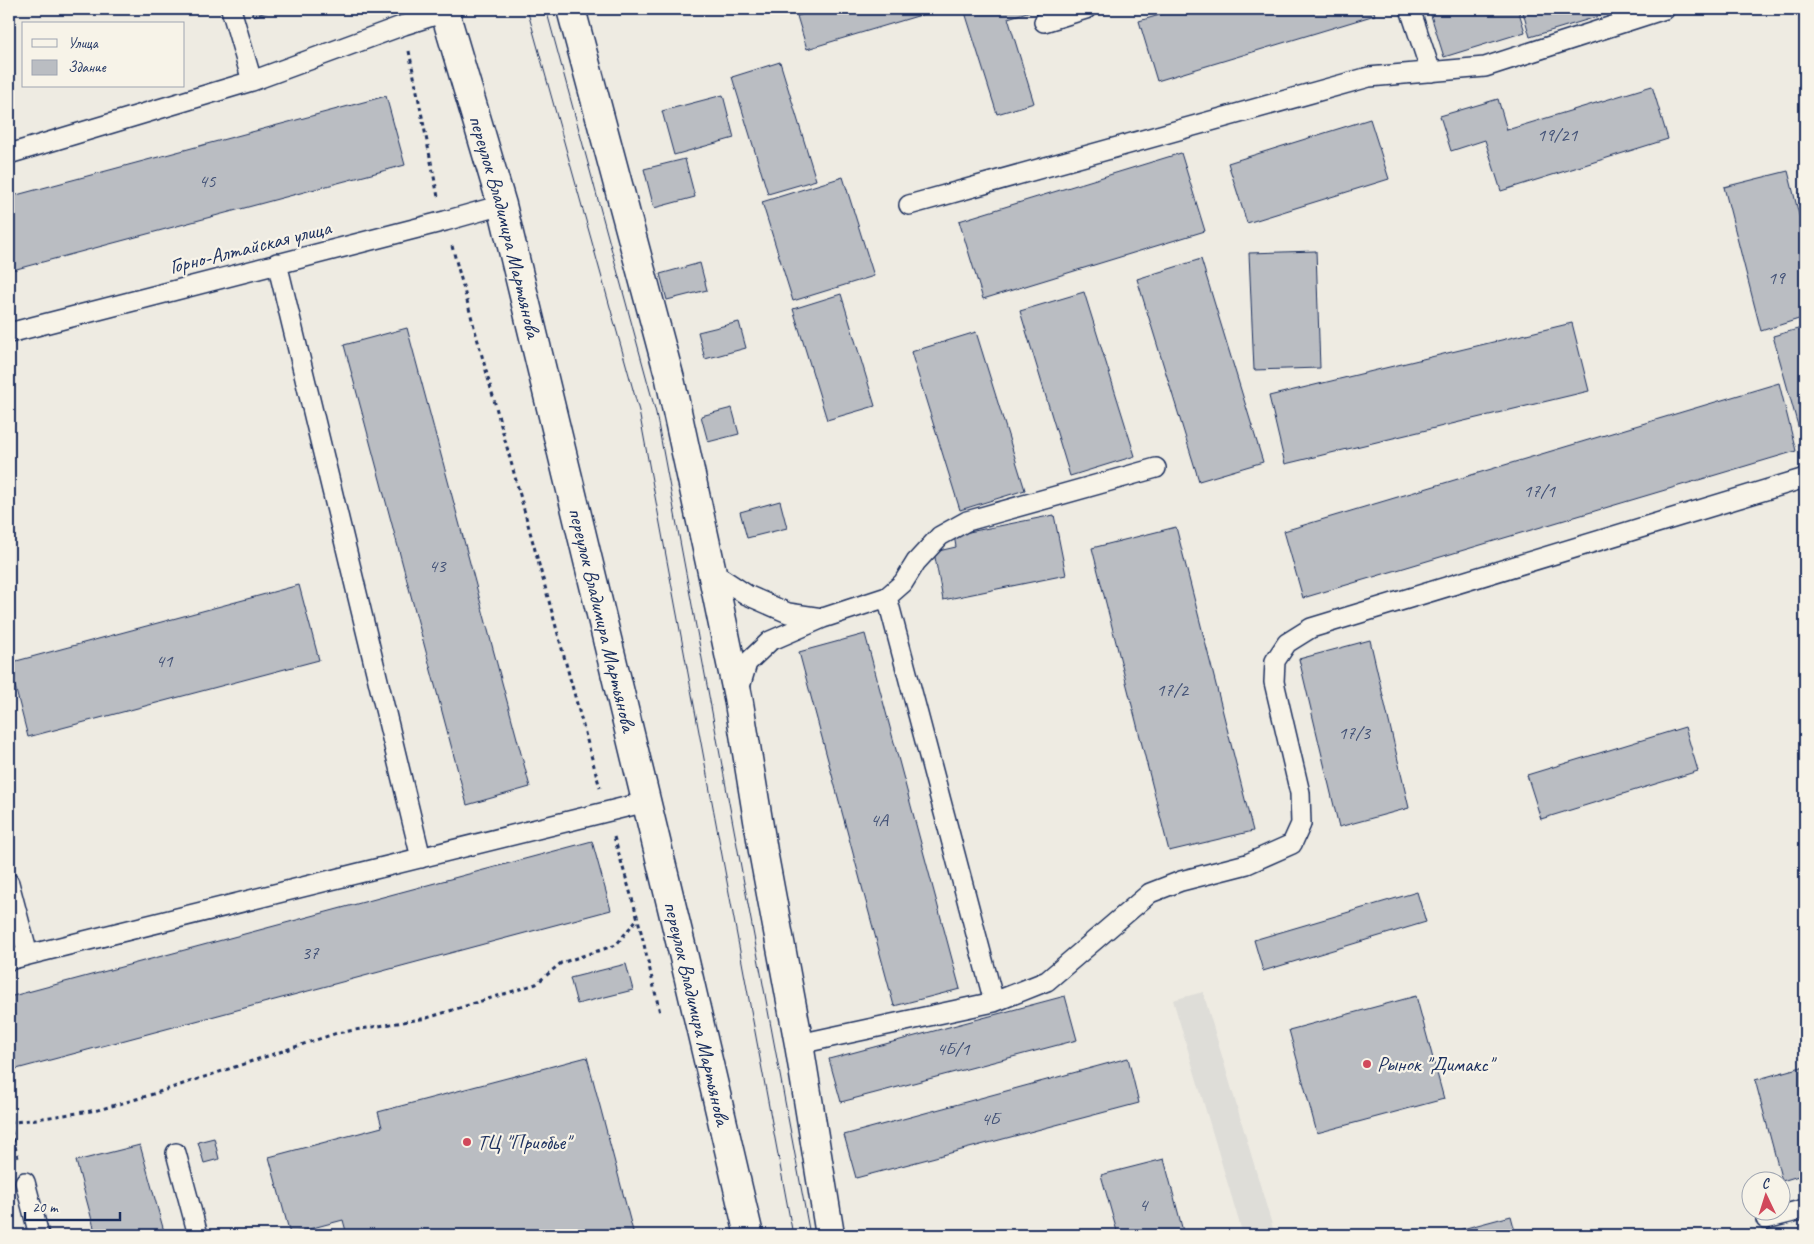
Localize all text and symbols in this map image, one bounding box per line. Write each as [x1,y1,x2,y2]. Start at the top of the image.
legend [22,22,185,88]
text: Улица [68,34,99,53]
text: Здание [68,58,107,77]
street label: переулок Владимира Мартьянова [463,112,547,343]
house number: 19/21 [1537,123,1579,147]
house number: 45 [198,169,217,193]
street label: Горно-Алтайская улица [167,214,335,280]
house number: 19 [1767,266,1786,290]
house number: 17/1 [1523,479,1556,503]
street label: переулок Владимира Мартьянова [563,505,642,737]
house number: 43 [428,554,447,578]
house number: 41 [155,649,174,673]
house number: 17/2 [1156,678,1189,702]
house number: 17/3 [1338,721,1371,745]
house number: 4А [870,808,890,832]
street label: переулок Владимира Мартьянова [658,899,736,1130]
house number: 37 [301,941,320,965]
house number: 4Б/1 [936,1037,971,1061]
place label: Рынок "Димакс" [1377,1051,1497,1077]
marker: Рынок "Димакс" [1361,1058,1373,1070]
house number: 4Б [981,1107,1002,1131]
place label: ТЦ "Приобье" [477,1129,574,1155]
marker: ТЦ "Приобье" [461,1136,473,1148]
north arrow [1742,1172,1792,1222]
text: С [1761,1175,1771,1192]
scale bar [25,1189,120,1221]
house number: 4 [1139,1193,1150,1217]
text: 20 m [32,1198,59,1217]

